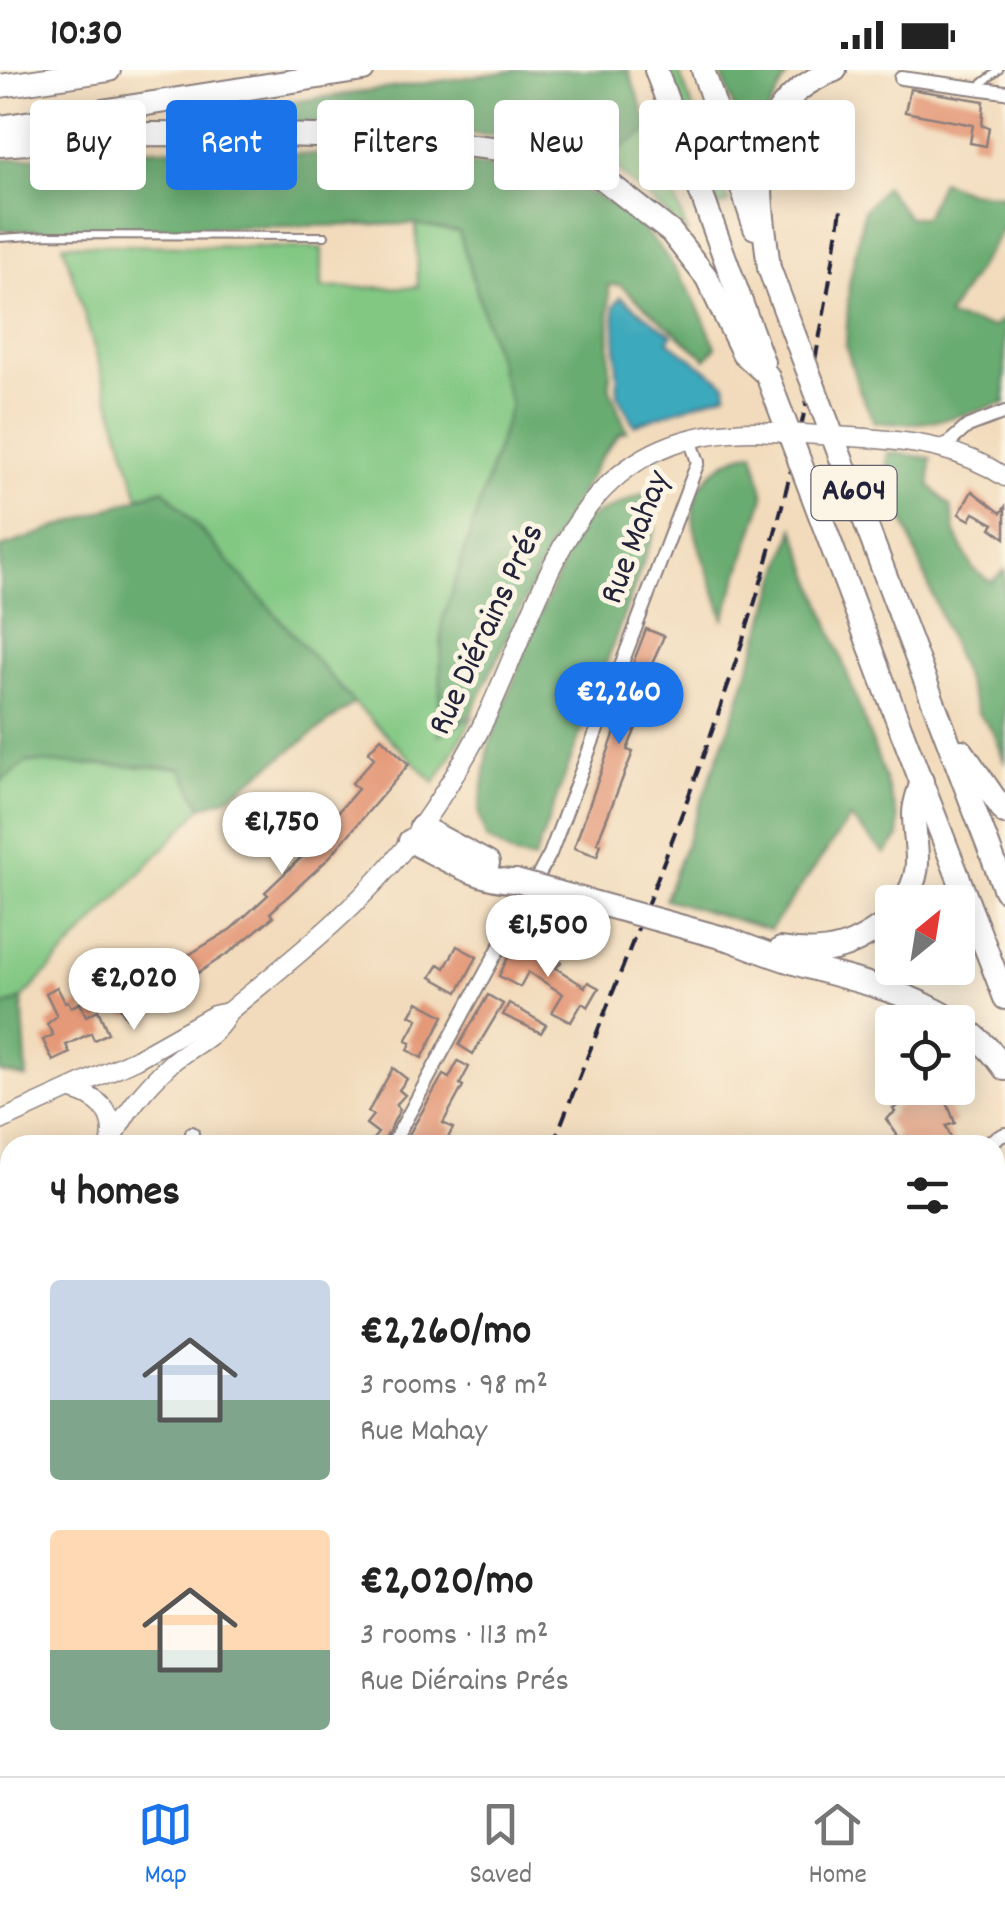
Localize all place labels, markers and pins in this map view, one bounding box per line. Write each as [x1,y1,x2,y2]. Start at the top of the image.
pin: €2,260 [538,662,700,747]
pin: €1,750 [201,792,363,877]
pin: €1,500 [467,895,629,980]
pin: €2,020 [53,948,215,1033]

